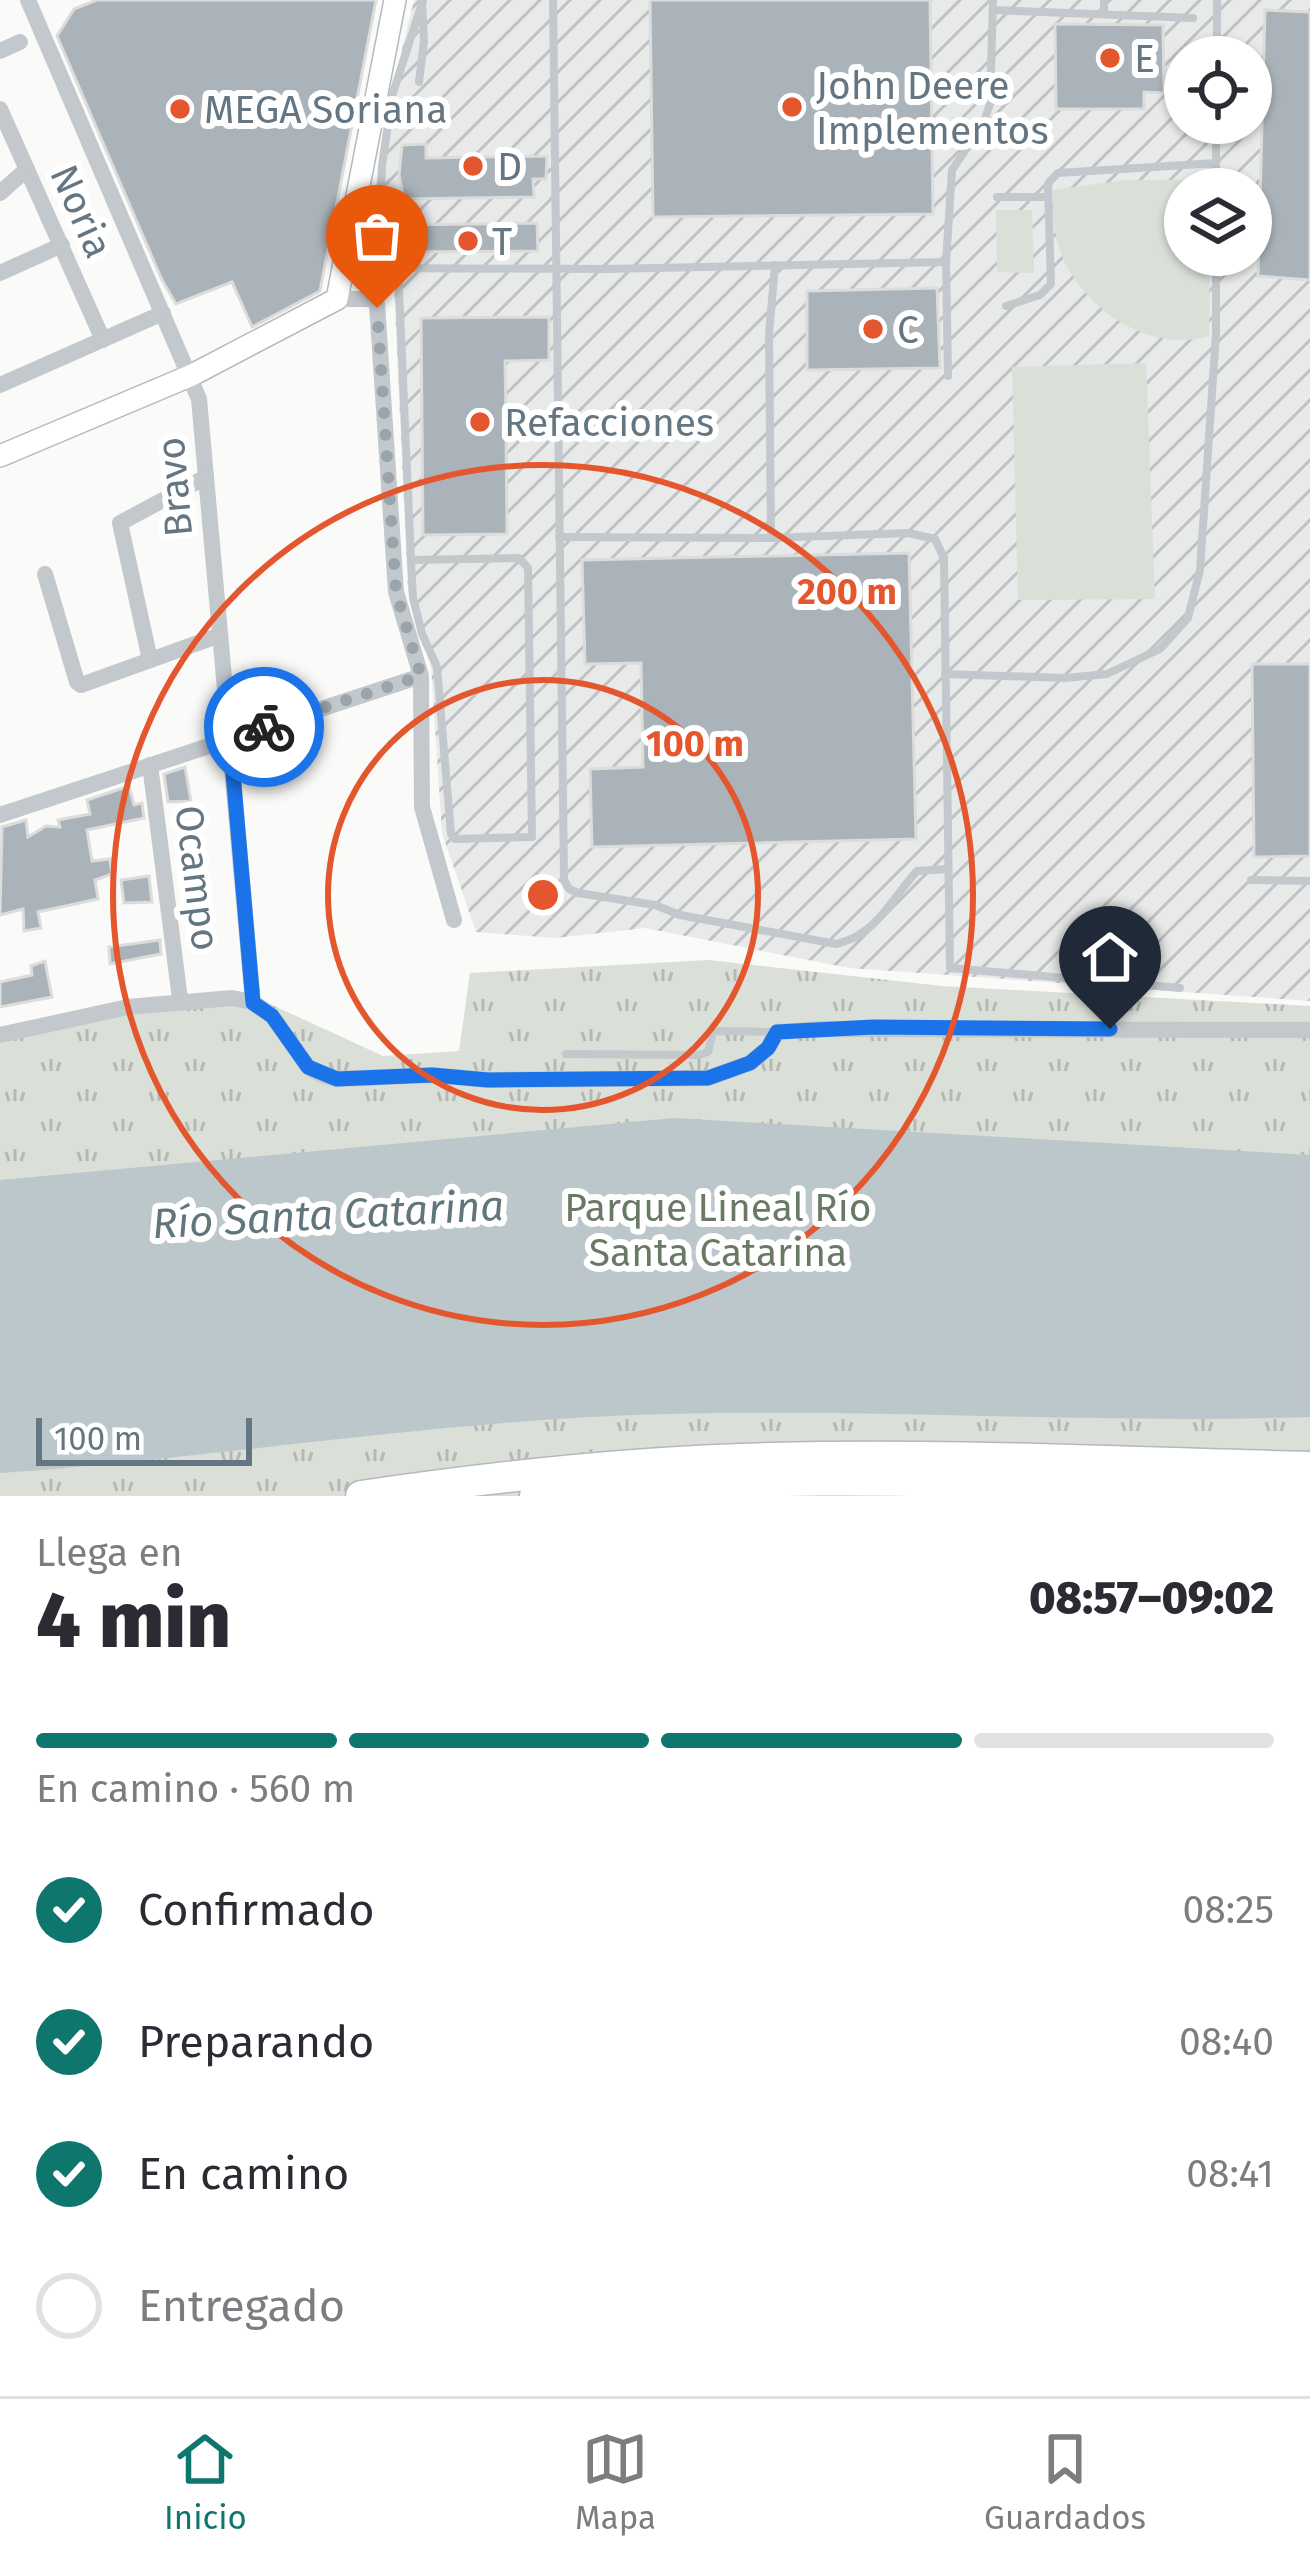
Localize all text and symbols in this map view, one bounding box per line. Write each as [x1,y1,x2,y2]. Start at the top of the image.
place label: E [1134,36,1155,82]
map controls [1164,36,1272,276]
button: locate [1164,36,1272,144]
marker: E [1097,45,1123,71]
place label: John Deere Implementos [816,63,1049,154]
place label: MEGA Soriana [204,87,447,133]
marker: John Deere Implementos [779,94,805,120]
marker: MEGA Soriana [167,96,193,122]
place label: D [497,144,522,190]
marker: D [460,153,486,179]
street label: Noria [40,158,122,265]
button: layers [1164,168,1272,276]
pin [326,185,428,308]
icon: bag [344,203,410,269]
place label: T [492,219,512,265]
marker: T [455,228,481,254]
place label: C [897,307,919,353]
marker: C [860,316,886,342]
place label: Refacciones [504,400,714,446]
marker: Refacciones [467,409,493,435]
street label: Bravo [148,435,202,539]
text: 200 m [797,570,897,614]
courier [204,667,324,787]
icon: bike [231,694,297,760]
text: 100 m [646,722,744,766]
street label: Ocampo [165,803,229,953]
centre of rings [522,874,564,916]
pin [1059,906,1161,1029]
icon: home [1077,924,1143,990]
water label: Río Santa Catarina [151,1181,505,1249]
park label: Parque Lineal Río Santa Catarina [564,1185,872,1276]
scale bar [36,1412,252,1465]
text: 100 m [54,1419,142,1459]
text: Llega en [36,1530,183,1576]
text: 08:57–09:02 [1029,1571,1274,1625]
text: 4 min [36,1574,231,1668]
text: En camino · 560 m [36,1766,355,1812]
icon: check [36,1877,102,1943]
text: Confirmado [138,1883,374,1937]
text: 08:25 [1183,1887,1274,1933]
icon: check [36,2009,102,2075]
text: Preparando [138,2015,374,2069]
text: 08:40 [1179,2019,1274,2065]
icon: check [36,2141,102,2207]
text: En camino [138,2147,349,2201]
text: 08:41 [1186,2151,1274,2197]
text: Entregado [138,2279,345,2333]
tab: Inicio [164,2426,247,2538]
tab: Mapa [575,2426,656,2538]
tab: Guardados [984,2426,1146,2538]

